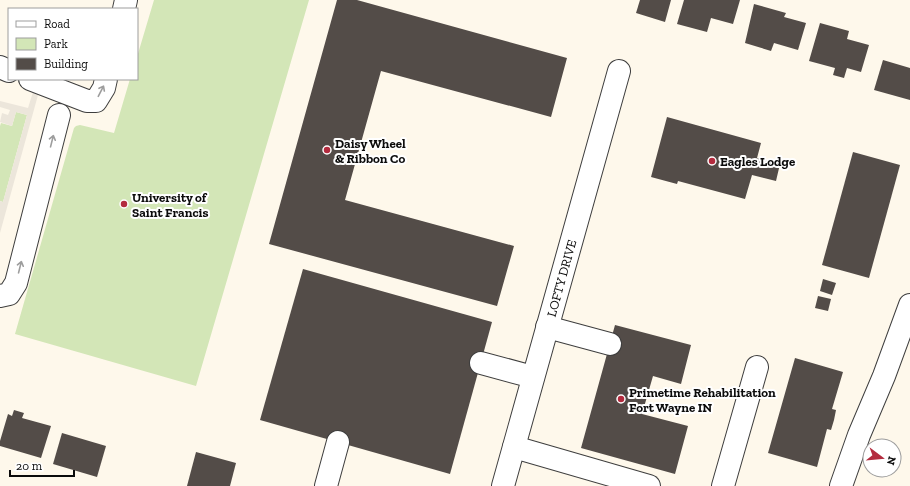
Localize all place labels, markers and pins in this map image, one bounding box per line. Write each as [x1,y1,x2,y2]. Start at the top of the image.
place label: Daisy Wheel & Ribbon Co [335,136,406,166]
marker: Daisy Wheel & Ribbon Co [322,145,332,155]
place label: Eagles Lodge [720,154,796,169]
marker: Eagles Lodge [707,156,717,166]
place label: University of Saint Francis [132,190,208,220]
marker: University of Saint Francis [119,199,129,209]
place label: Primetime Rehabilitation Fort Wayne IN [629,385,776,415]
marker: Primetime Rehabilitation Fort Wayne IN [616,394,626,404]

